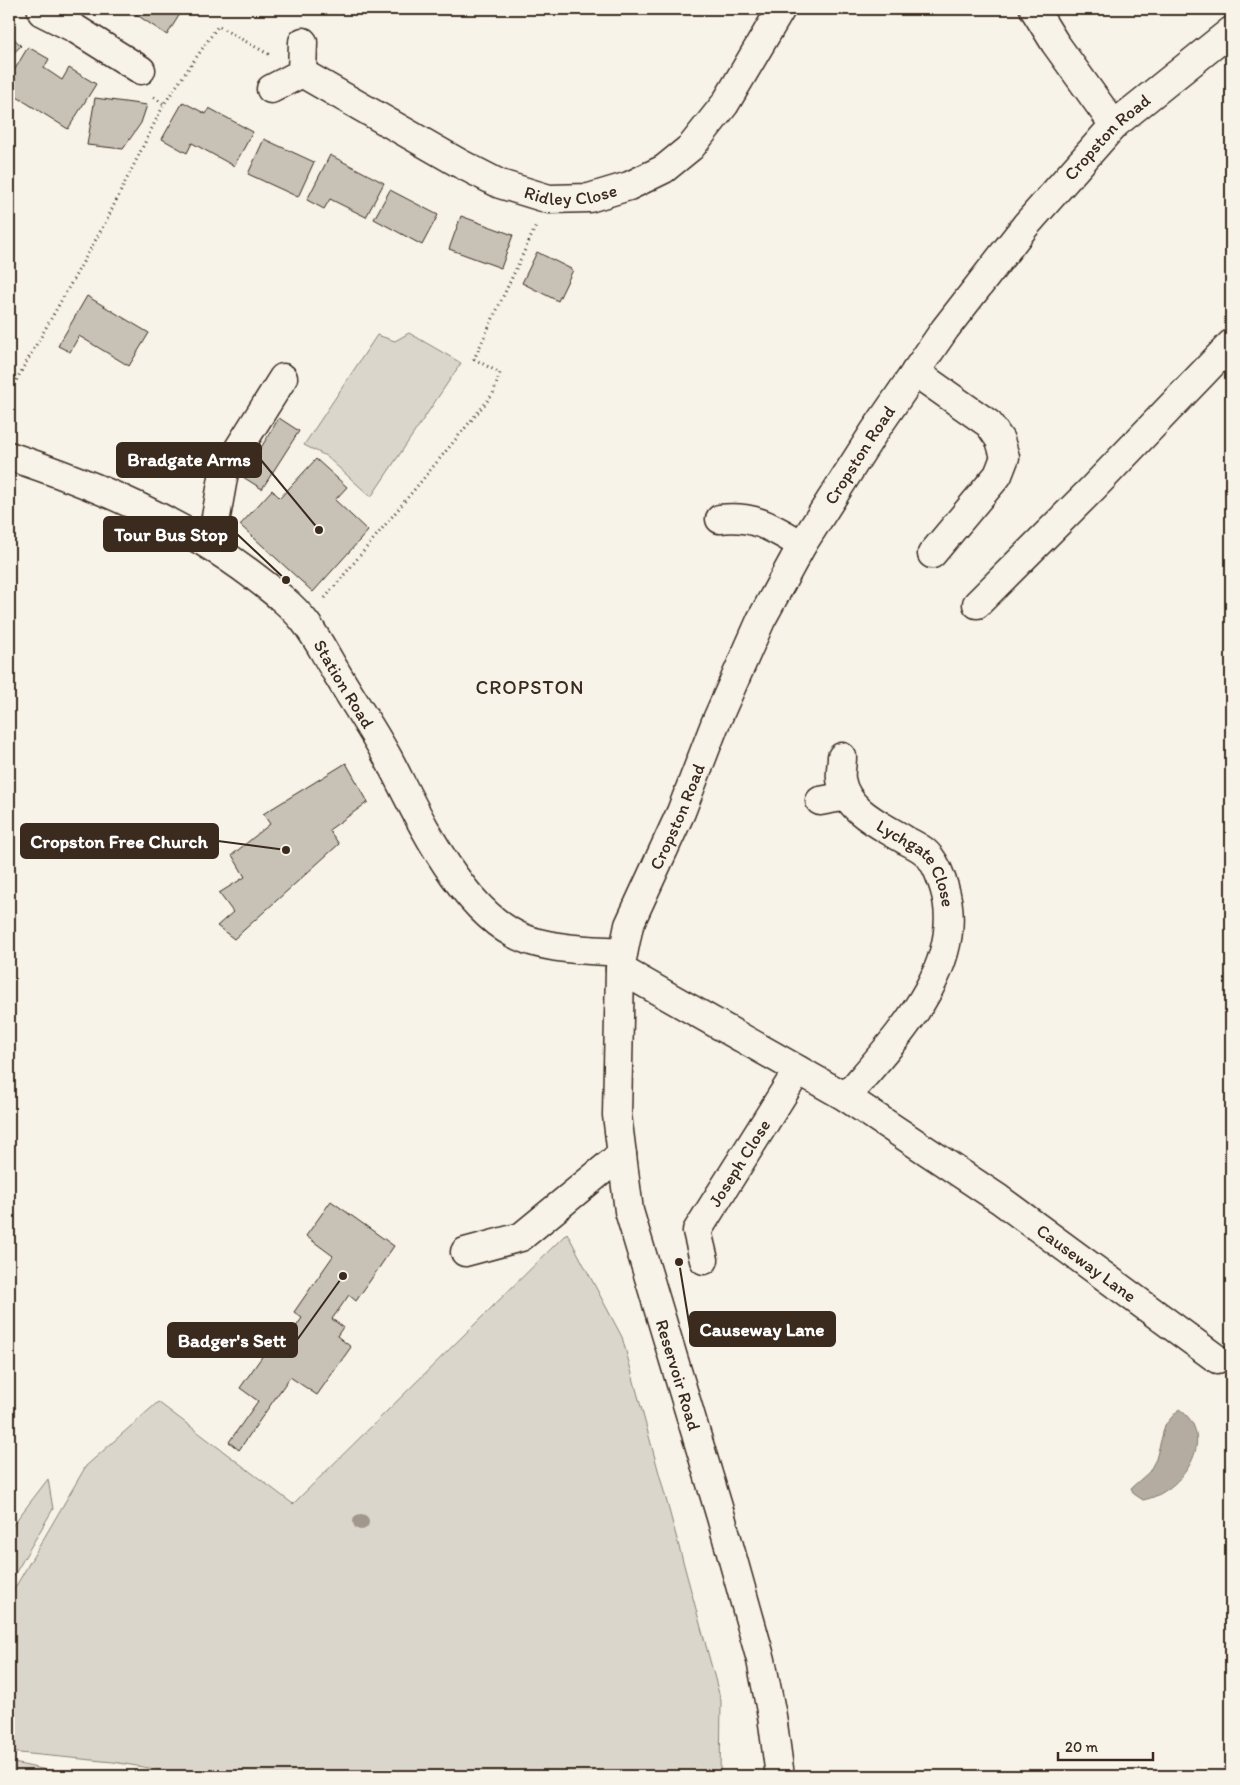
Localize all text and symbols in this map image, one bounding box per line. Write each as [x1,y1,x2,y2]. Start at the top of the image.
street label: Cropston Road [1059,89,1155,185]
street label: Ridley Close [522,179,620,210]
street label: Cropston Road [820,401,900,509]
callout: Bradgate Arms [117,443,261,477]
text: Bradgate Arms [127,448,251,471]
callout: Tour Bus Stop [104,517,237,551]
text: Tour Bus Stop [113,523,228,546]
street label: Station Road [309,636,379,733]
district label: CROPSTON [475,675,585,699]
street label: Cropston Road [645,760,710,873]
street label: Lychgate Close [872,815,959,909]
callout: Cropston Free Church [21,824,218,858]
text: Cropston Free Church [30,830,208,853]
street label: Joseph Close [704,1115,775,1211]
street label: Causeway Lane [1032,1219,1141,1307]
callout: Causeway Lane [690,1312,835,1346]
street label: Reservoir Road [651,1317,705,1434]
text: Causeway Lane [699,1318,825,1341]
callout: Badger's Sett [168,1323,297,1357]
text: Badger's Sett [178,1329,287,1352]
scale bar [1058,1730,1152,1762]
text: 20 m [1065,1738,1099,1756]

